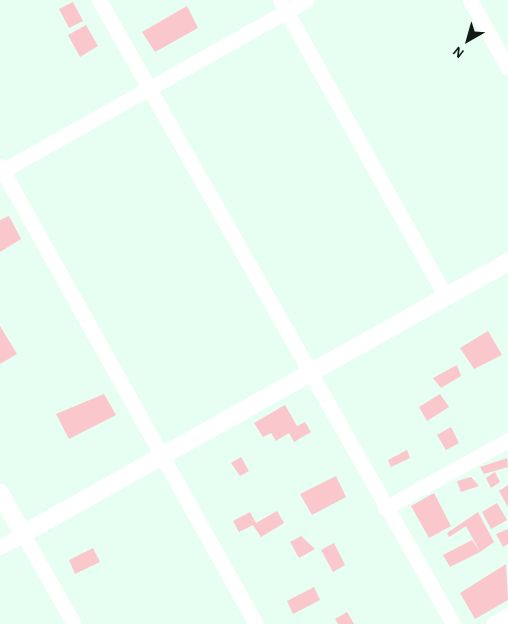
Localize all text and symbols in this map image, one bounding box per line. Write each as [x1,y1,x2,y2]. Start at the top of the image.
north arrow [443,15,493,65]
text: N [451,43,467,60]

